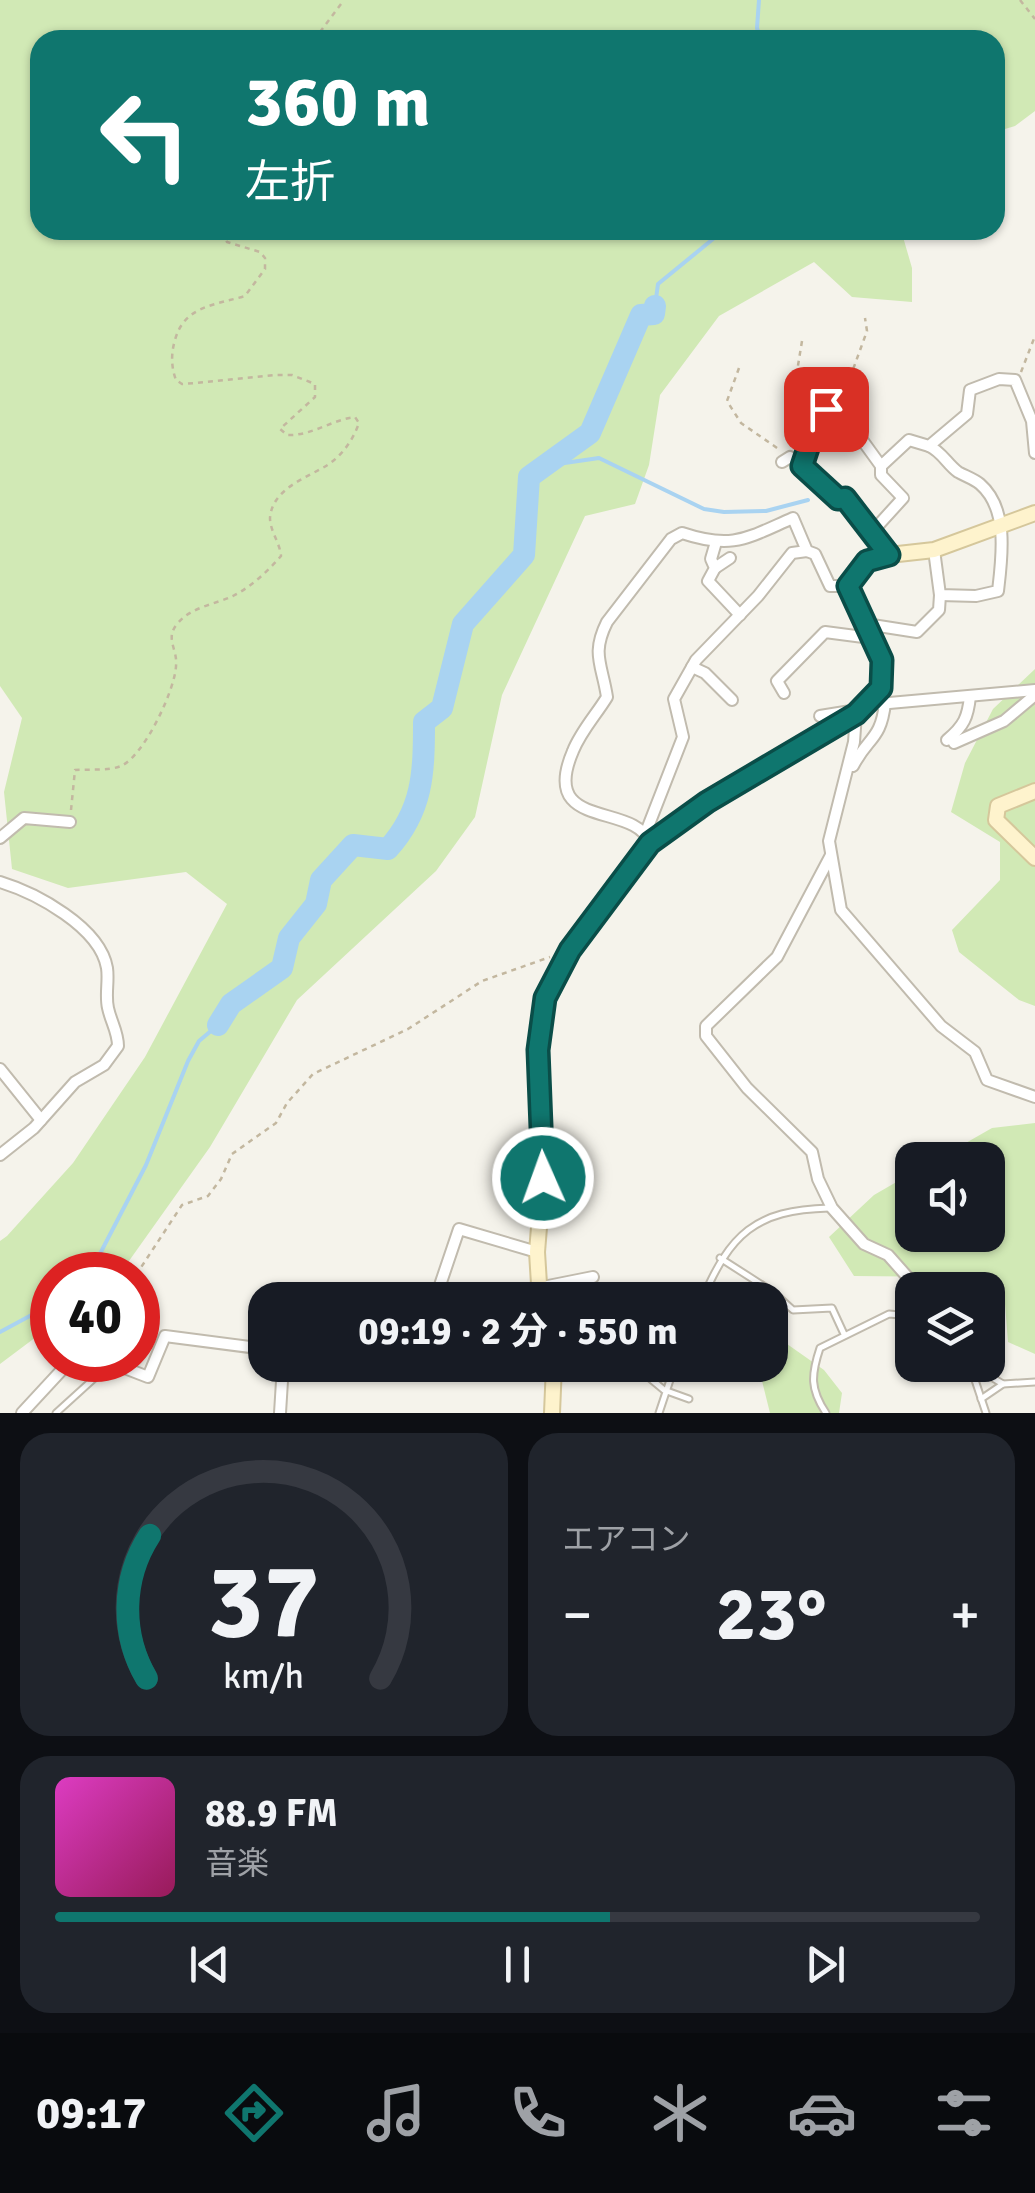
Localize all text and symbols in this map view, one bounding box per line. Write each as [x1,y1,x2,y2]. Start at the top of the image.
text: 360 m [245,59,430,145]
icon: left [80,70,210,200]
text: 左折 [245,155,335,210]
pin [784,367,869,452]
icon: arrive [799,382,854,437]
position arrow [491,1126,595,1230]
map controls [895,1142,1005,1382]
button: sound [895,1142,1005,1252]
speed limit sign: 40 [30,1252,160,1382]
button: layers [895,1272,1005,1382]
text: 09:19 · 2 分 · 550 m [358,1308,678,1355]
text: エアコン [563,1520,691,1559]
text: 37 [208,1538,320,1666]
text: 23° [716,1568,827,1661]
text: − [563,1581,592,1649]
text: + [950,1581,980,1649]
text: km/h [223,1654,304,1698]
text: 88.9 FM [205,1790,338,1837]
text: 音楽 [205,1844,269,1883]
icon: previous [182,1937,237,1992]
icon: pause [490,1937,545,1992]
icon: next [798,1937,853,1992]
icon: directions [219,2078,289,2148]
icon: music [361,2078,431,2148]
icon: phone [503,2078,573,2148]
icon: climate [645,2078,715,2148]
icon: car [787,2078,857,2148]
icon: filters [929,2078,999,2148]
text: 09:17 [36,2086,146,2141]

